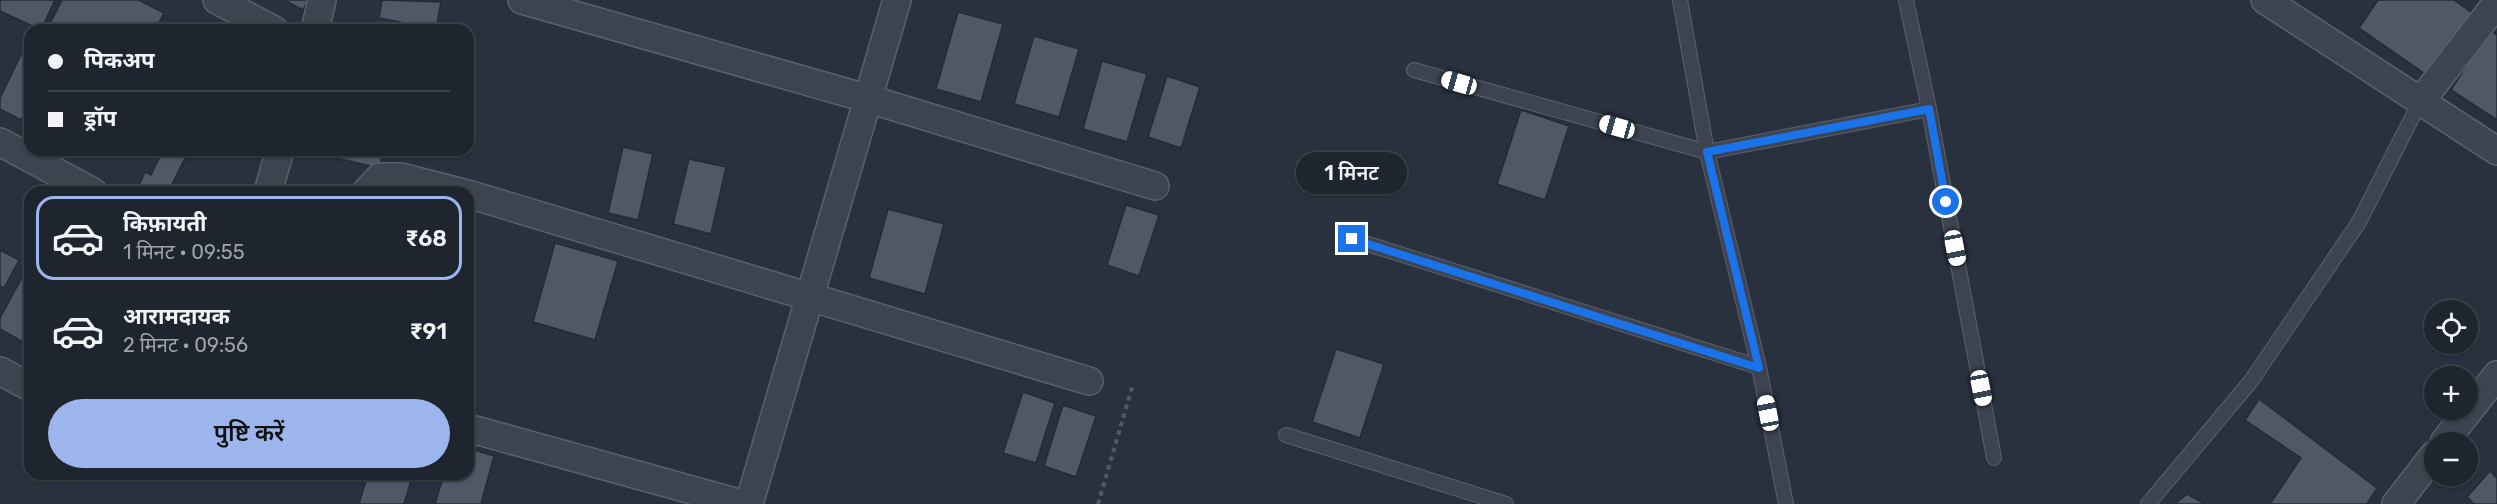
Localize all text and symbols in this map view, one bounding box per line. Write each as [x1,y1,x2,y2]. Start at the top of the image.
text: पिकअप [84,47,155,74]
car [1439,69,1479,97]
text: ड्रॉप [84,105,117,132]
car [1597,113,1637,141]
callout: 1 मिनट [1296,152,1408,194]
text: 1 मिनट [1324,161,1379,185]
route start [1932,188,1959,215]
text: किफ़ायती [123,210,207,237]
icon: car [51,211,105,265]
text: ₹68 [405,225,447,252]
route end [1338,225,1365,252]
car [1943,229,1967,267]
text: 1 मिनट · 09:55 [123,240,245,264]
map controls [2424,300,2478,486]
button: locate [2424,300,2478,354]
text: आरामदायक [123,303,230,330]
icon: car [51,304,105,358]
text: ₹91 [410,318,447,345]
text: 2 मिनट · 09:56 [123,333,248,357]
button: + [2424,366,2478,420]
car [1969,369,1993,407]
car [1756,394,1780,432]
button: पुष्टि करें [48,399,450,468]
button: − [2424,432,2478,486]

